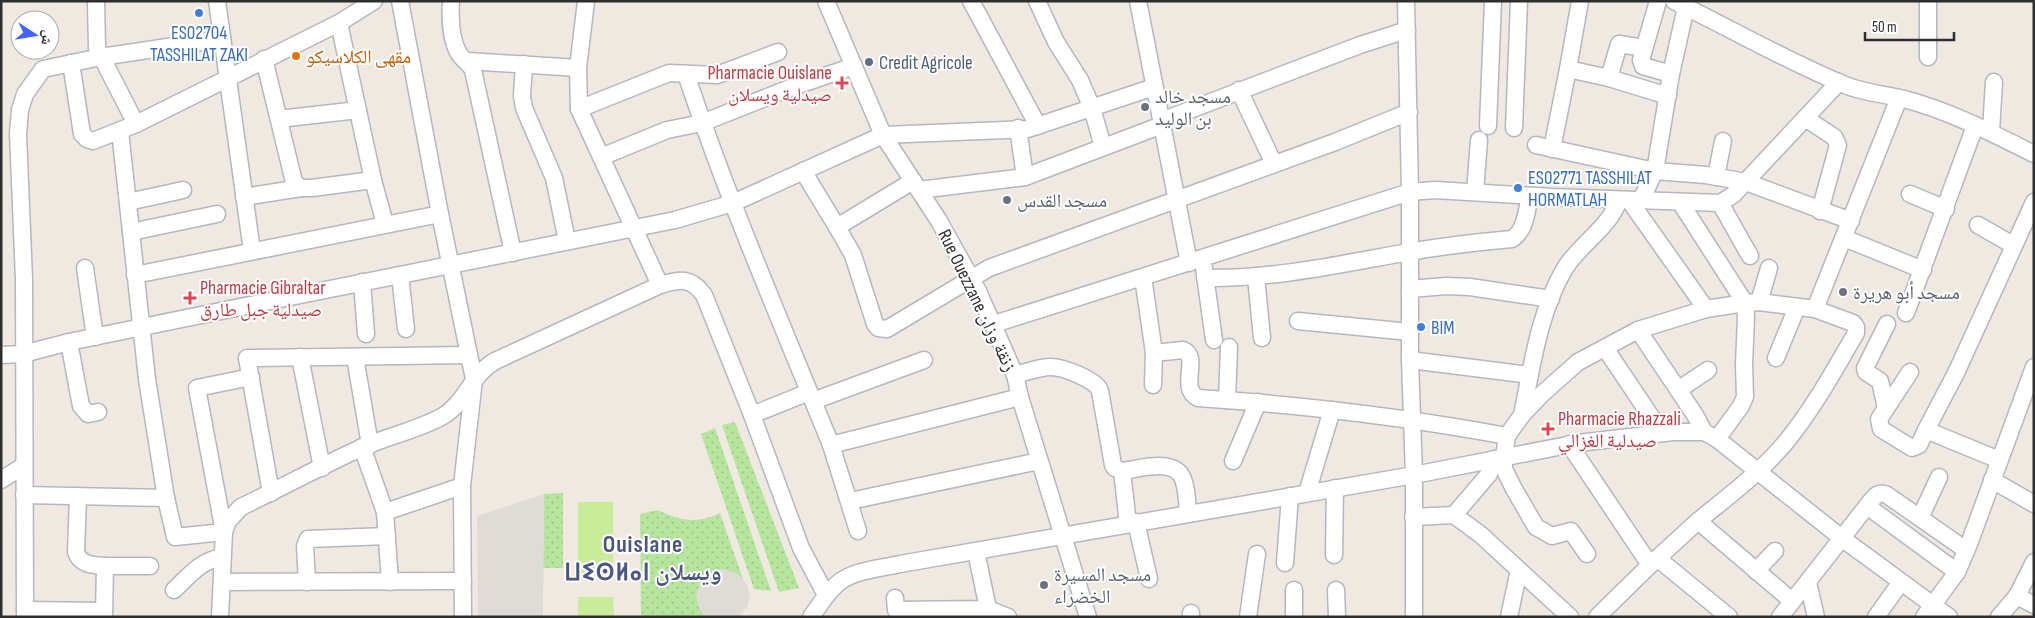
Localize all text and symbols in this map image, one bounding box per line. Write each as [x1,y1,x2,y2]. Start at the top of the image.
marker: ES02704 TASSHILAT ZAKI [193,7,205,19]
north arrow [10,10,60,60]
scale bar [1865,10,1954,42]
text: 50 m [1872,18,1897,37]
place label: ES02704 TASSHILAT ZAKI [150,22,248,67]
text: ش [37,29,57,47]
place label: مقهى الكلاسيكو [306,46,411,69]
marker: مقهى الكلاسيكو [290,50,302,62]
place label: Credit Agricole [879,52,973,75]
marker: Credit Agricole [863,56,875,68]
place label: Pharmacie Ouislane صيدلية ويسلان [707,62,832,107]
marker: Pharmacie Ouislane صيدلية ويسلان [836,77,848,89]
place label: مسجد خالد بن الوليد [1155,86,1231,131]
marker: مسجد خالد بن الوليد [1139,101,1151,113]
place label: ES02771 TASSHILAT HORMATLAH [1528,167,1652,212]
marker: ES02771 TASSHILAT HORMATLAH [1512,182,1524,194]
place label: مسجد القدس [1017,190,1107,213]
marker: مسجد القدس [1001,194,1013,206]
street label: Rue Ouezzane زنقة وزان [932,226,1021,376]
place label: Pharmacie Gibraltar صيدلية جبل طارق [200,277,326,322]
place label: مسجد أبو هريرة [1853,281,1960,305]
marker: مسجد أبو هريرة [1837,286,1849,298]
marker: Pharmacie Gibraltar صيدلية جبل طارق [184,292,196,304]
place label: BIM [1431,317,1455,340]
marker: BIM [1415,321,1427,333]
place label: Pharmacie Rhazzali صيدلية الغزالي [1558,408,1681,456]
marker: Pharmacie Rhazzali صيدلية الغزالي [1542,423,1554,435]
district label: Ouislane ⵡⵉⵙⵍⴰⵏ ويسلان [564,530,722,587]
place label: مسجد المسيرة الخضراء [1054,564,1151,609]
marker: مسجد المسيرة الخضراء [1038,579,1050,591]

